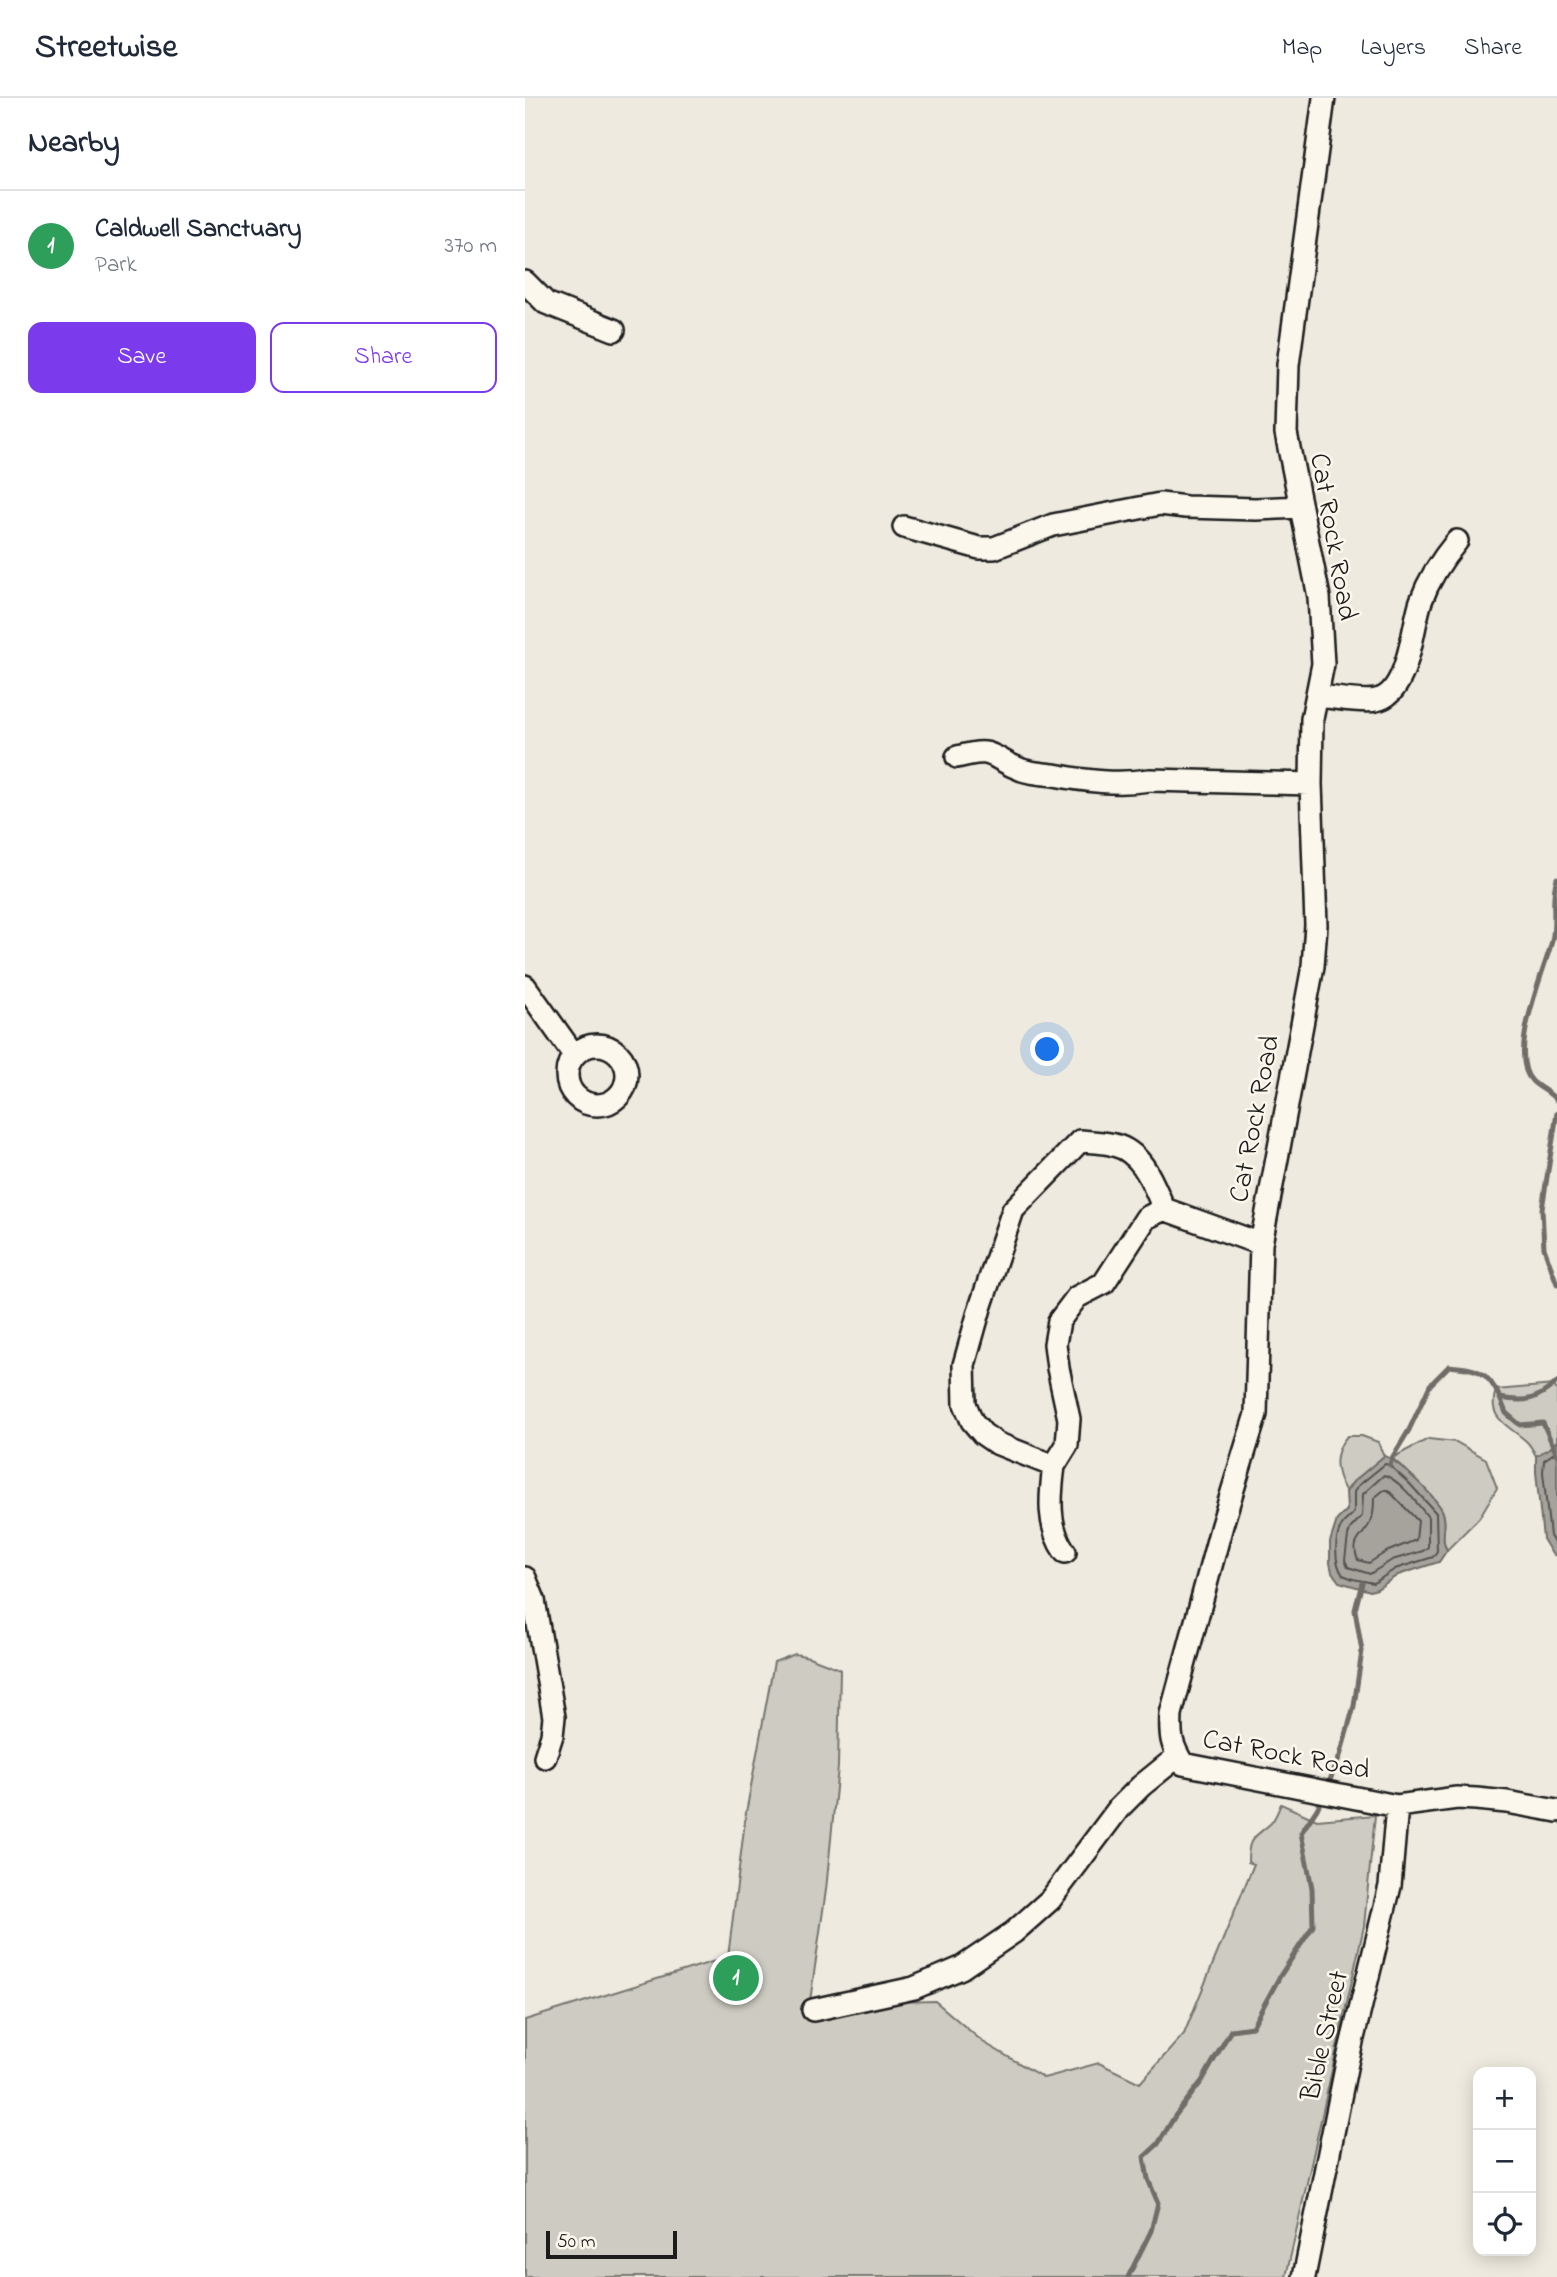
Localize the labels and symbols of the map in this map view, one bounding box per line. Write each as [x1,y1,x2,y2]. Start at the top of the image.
street label: Cat Rock Road [1297,450,1367,624]
your location [1030,1032,1064,1066]
street label: Cat Rock Road [1220,1032,1292,1206]
street label: Cat Rock Road [1199,1720,1373,1792]
pin: 1 [713,1952,759,2004]
street label: Bible Street [1291,1967,1361,2106]
scale bar [546,2228,677,2260]

